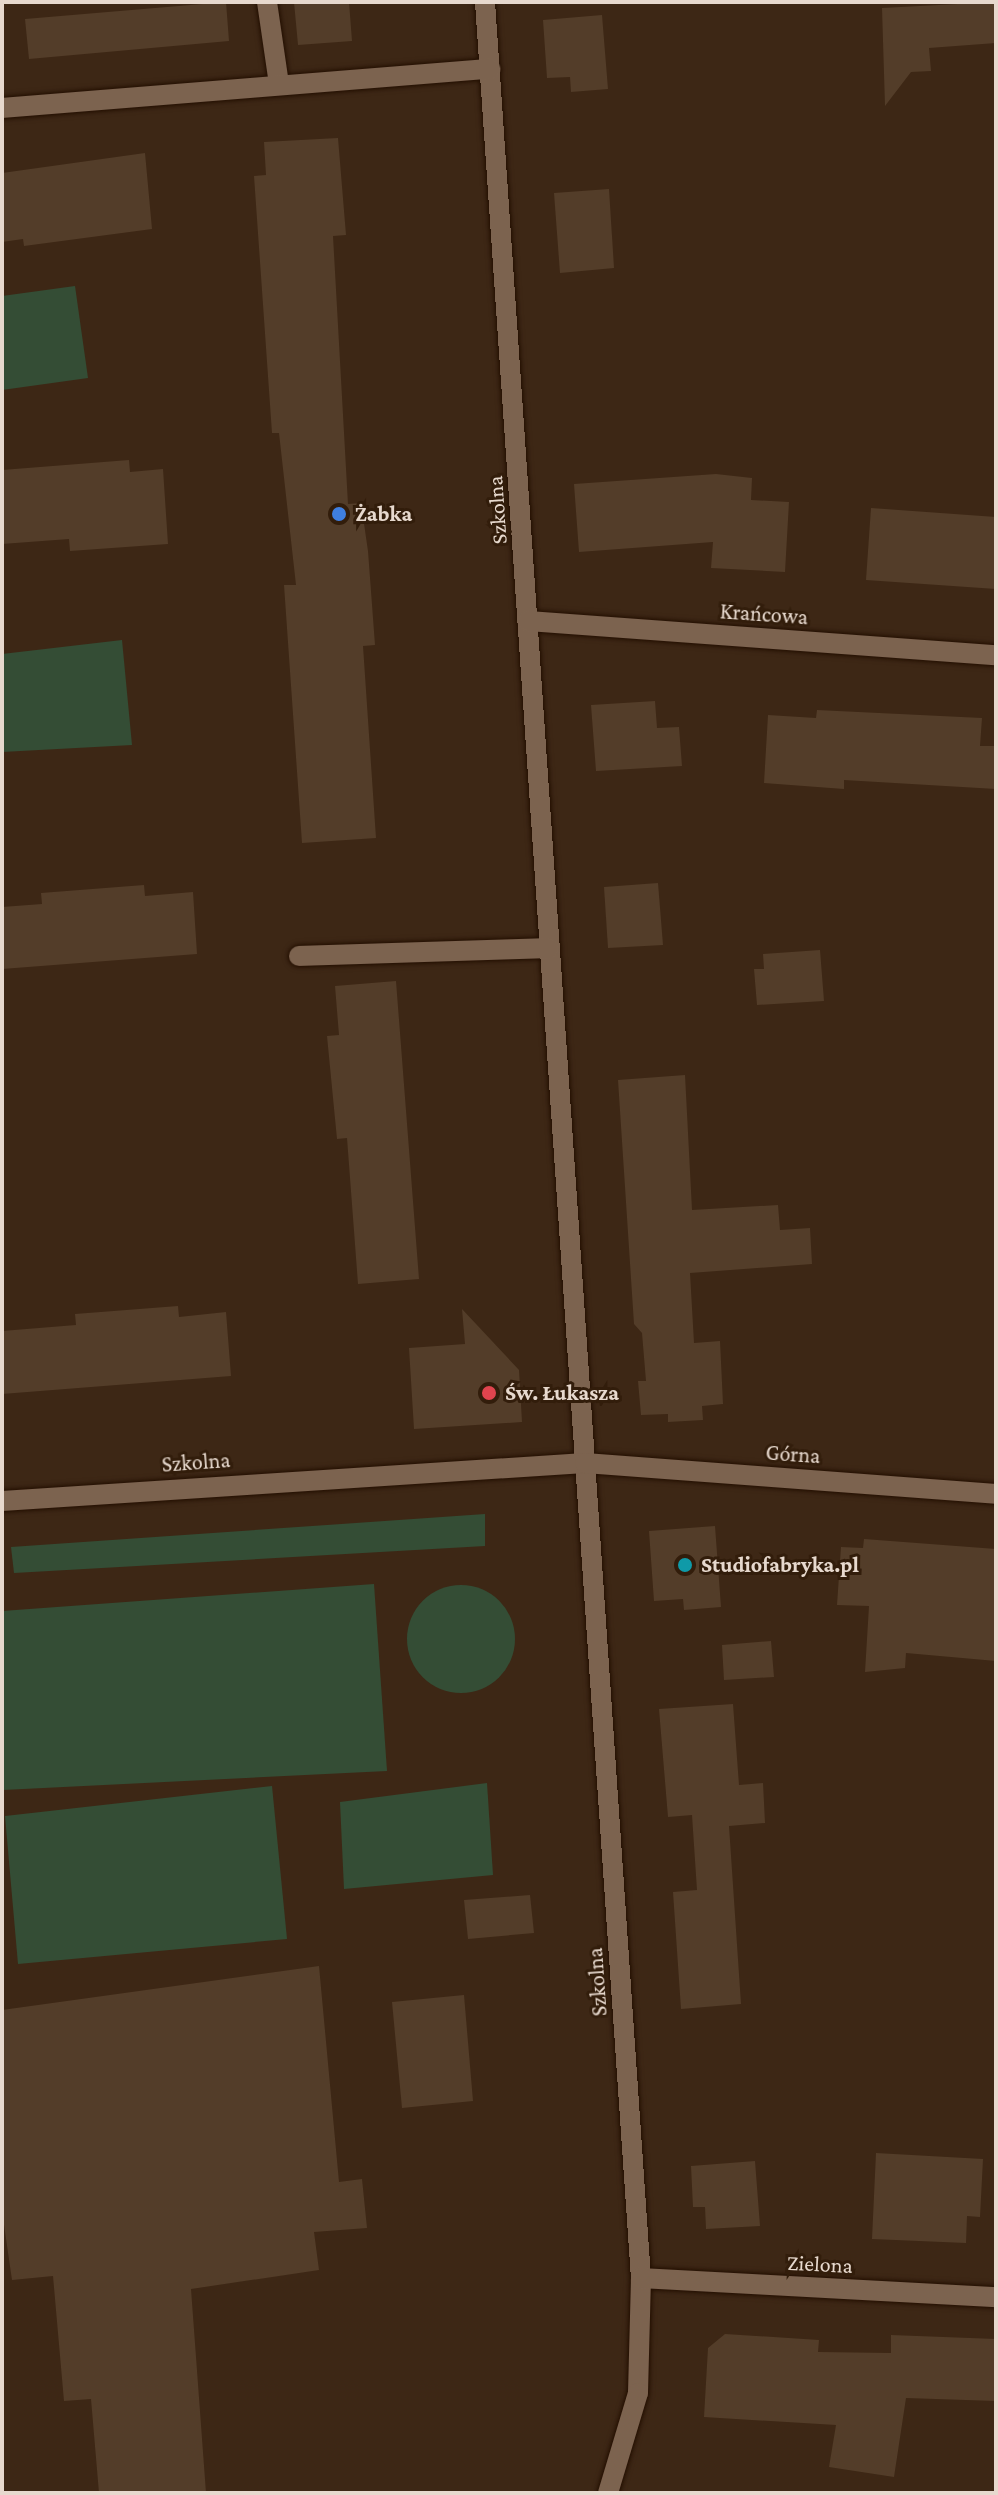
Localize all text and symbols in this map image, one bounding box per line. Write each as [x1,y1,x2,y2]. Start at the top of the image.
street label: Szkolna [481,475,513,545]
place label: Żabka [355,501,412,527]
marker: Żabka [330,505,348,523]
street label: Krańcowa [719,598,809,630]
place label: Św. Łukasza [505,1380,619,1406]
marker: Św. Łukasza [480,1384,498,1402]
street label: Górna [765,1439,821,1469]
street label: Szkolna [161,1446,231,1478]
place label: Studiofabryka.pl [701,1552,859,1578]
marker: Studiofabryka.pl [676,1556,694,1574]
street label: Szkolna [581,1947,613,2017]
street label: Zielona [787,2249,853,2279]

